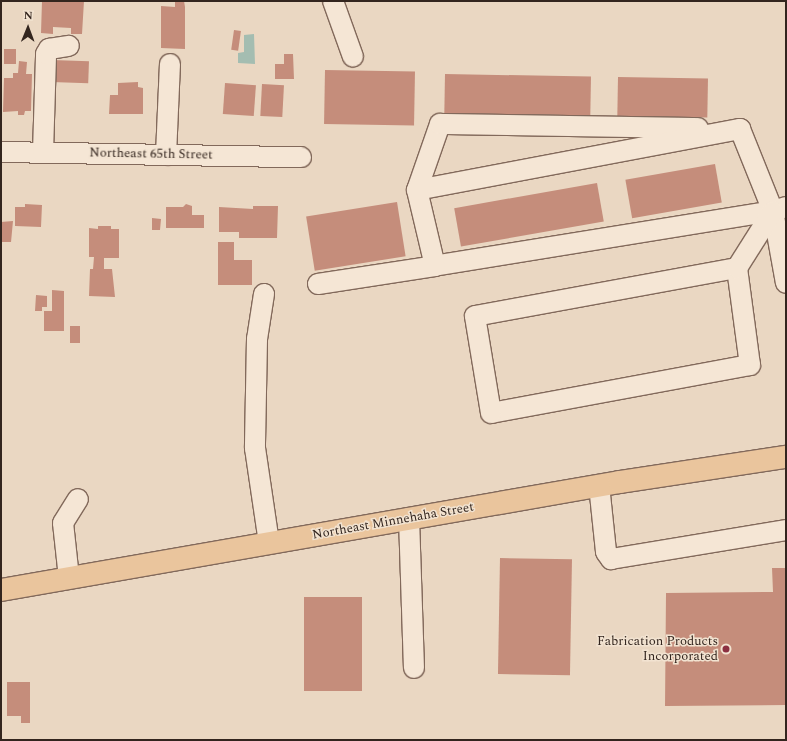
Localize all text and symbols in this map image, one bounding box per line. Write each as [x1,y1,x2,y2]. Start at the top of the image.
text: N [24,7,33,24]
north arrow [8,8,48,48]
street label: Northeast 65th Street [89,145,213,163]
street label: Northeast Minnehaha Street [311,499,475,543]
place label: Fabrication Products Incorporated [597,634,718,665]
marker: Fabrication Products Incorporated [721,644,731,654]

